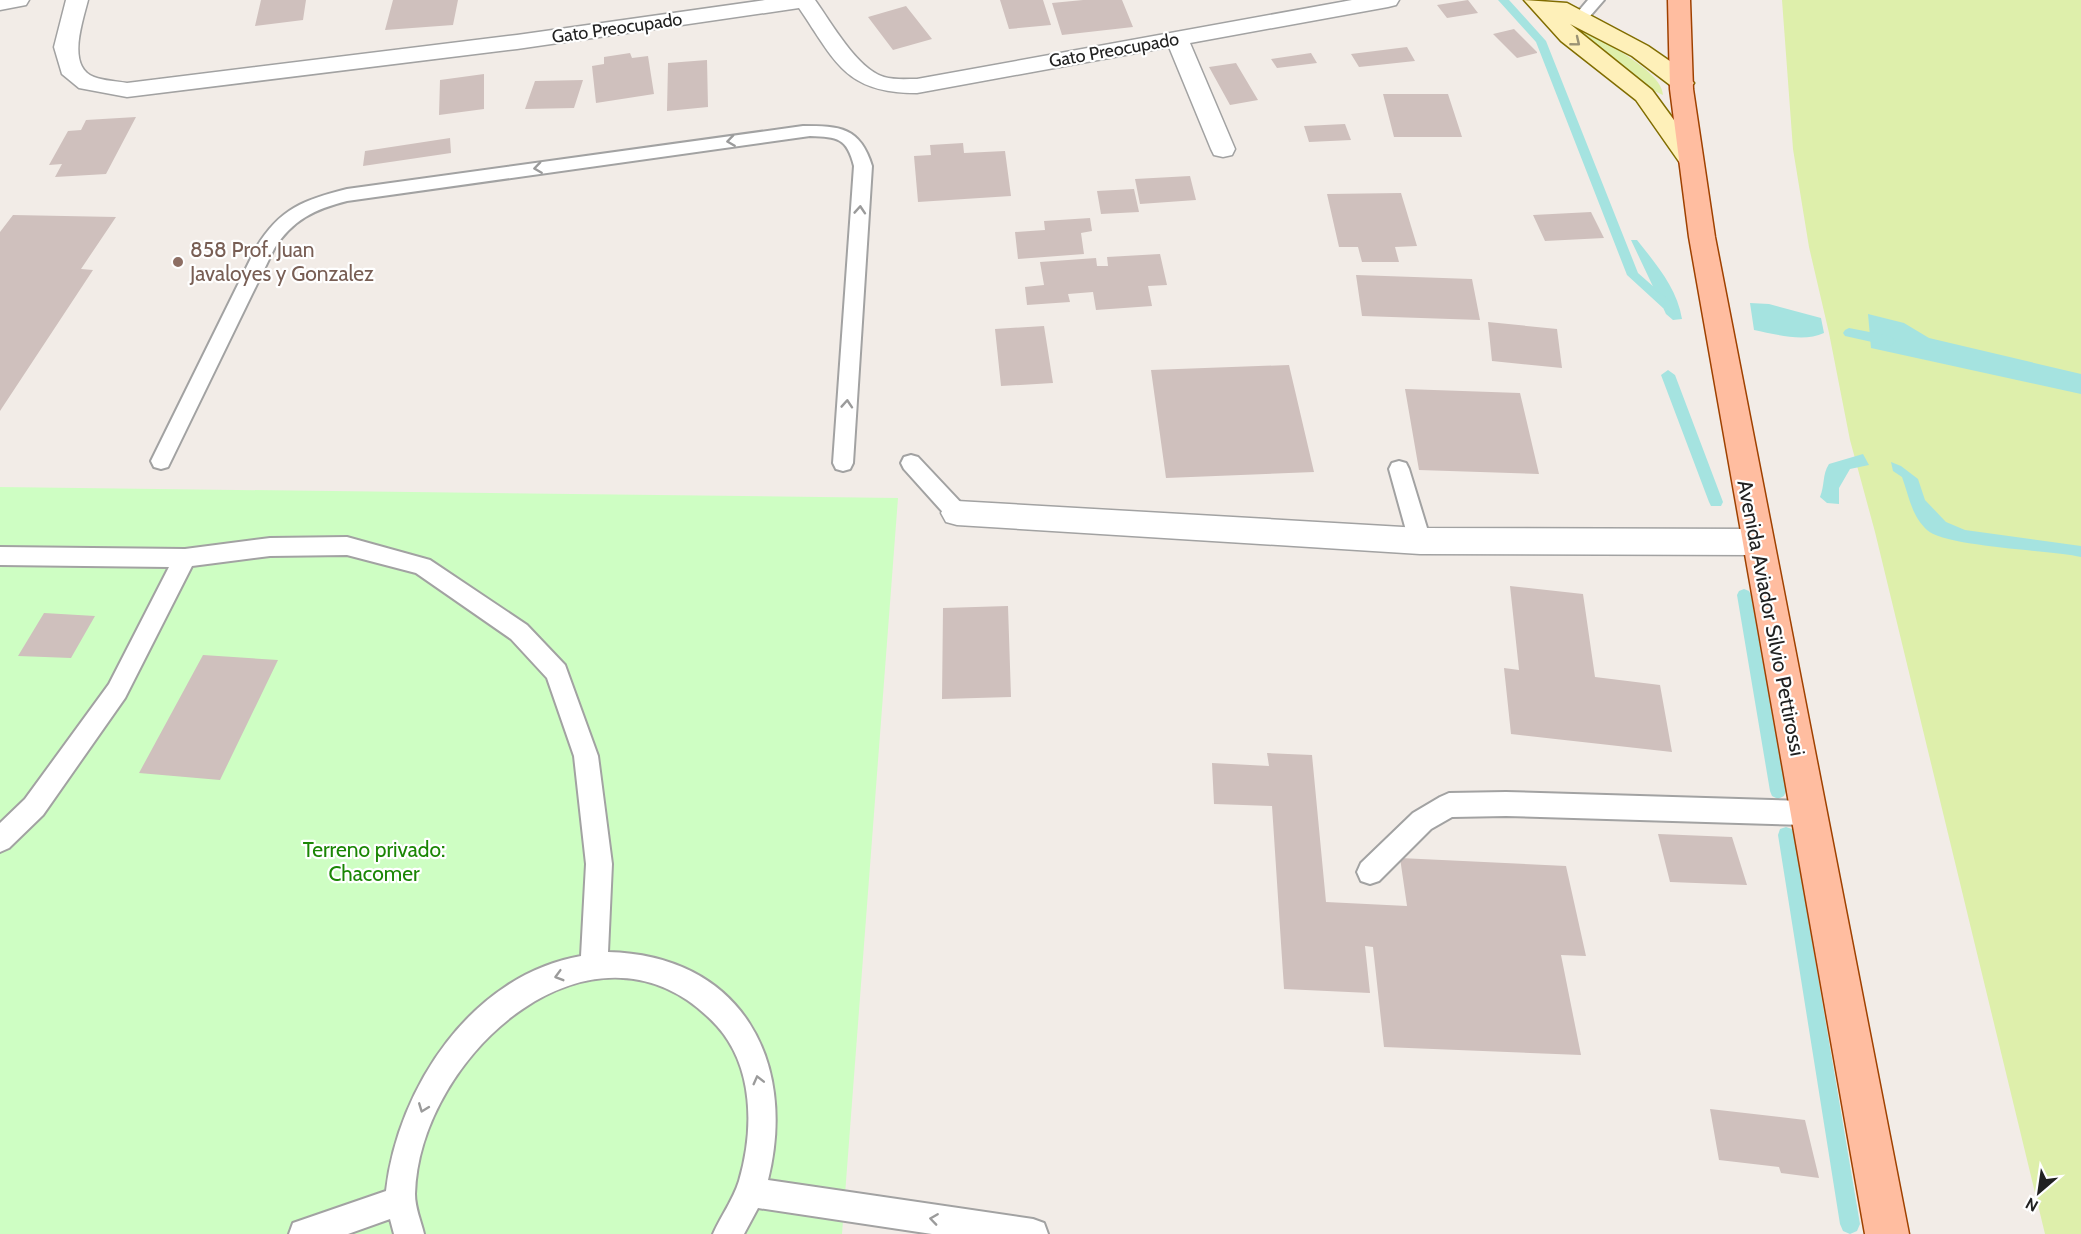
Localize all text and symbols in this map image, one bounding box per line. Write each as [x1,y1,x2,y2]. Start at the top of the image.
street label: Gato Preocupado [550,8,684,48]
street label: Gato Preocupado [1047,28,1181,72]
one-way arrow [1569,34,1580,45]
one-way arrow [727,134,736,146]
one-way arrow [534,161,543,174]
one-way arrow [853,205,866,214]
place label: 858 Prof. Juan Javaloyes y Gonzalez [189,237,374,286]
marker: 858 Prof. Juan Javaloyes y Gonzalez [171,255,185,269]
one-way arrow [840,400,853,409]
street label: Avenida Aviador Silvio Pettirossi [1732,478,1811,758]
park label: Terreno privado: Chacomer [303,837,445,886]
one-way arrow [554,969,565,981]
one-way arrow [752,1075,765,1085]
one-way arrow [418,1102,431,1113]
north arrow [2009,1162,2069,1222]
text: N [2022,1194,2042,1216]
one-way arrow [929,1214,938,1226]

